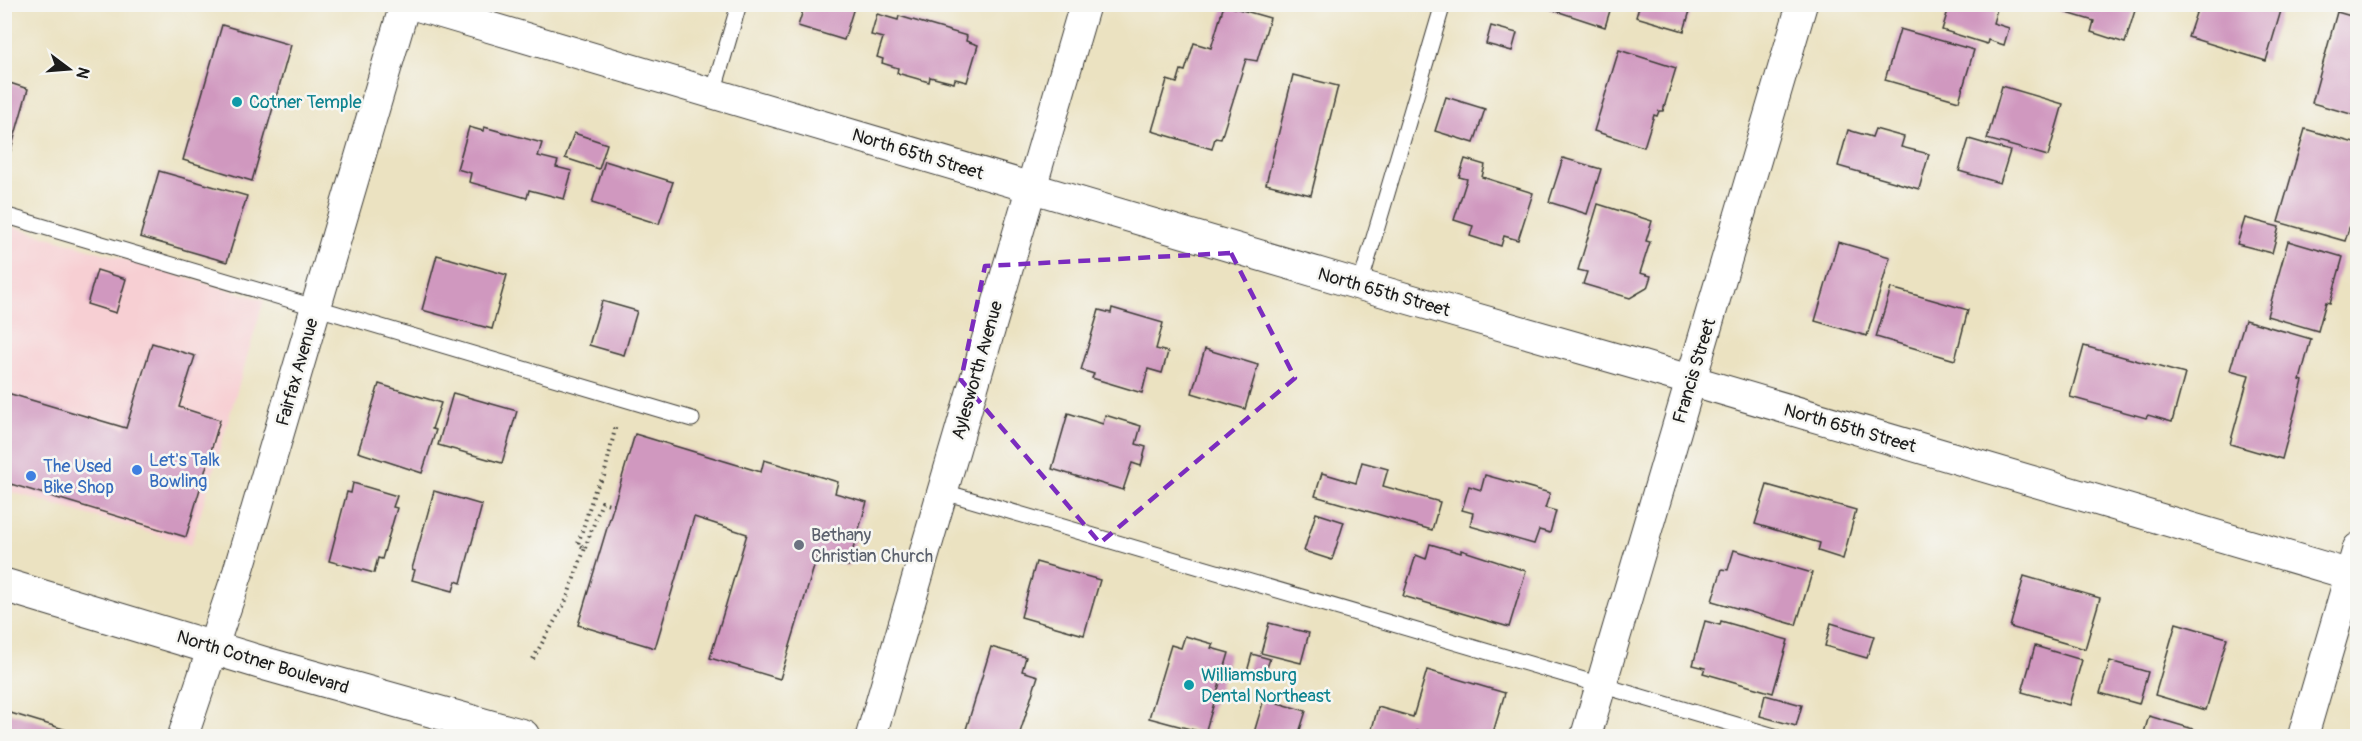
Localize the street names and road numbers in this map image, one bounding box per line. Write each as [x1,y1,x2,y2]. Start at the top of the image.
street label: North 65th Street [849,124,987,186]
street label: North 65th Street [1315,263,1453,323]
street label: Aylesworth Avenue [947,298,1008,442]
street label: Francis Street [1668,315,1722,426]
street label: Fairfax Avenue [271,316,324,429]
street label: North 65th Street [1781,399,1919,459]
street label: North Cotner Boulevard [174,625,352,700]

